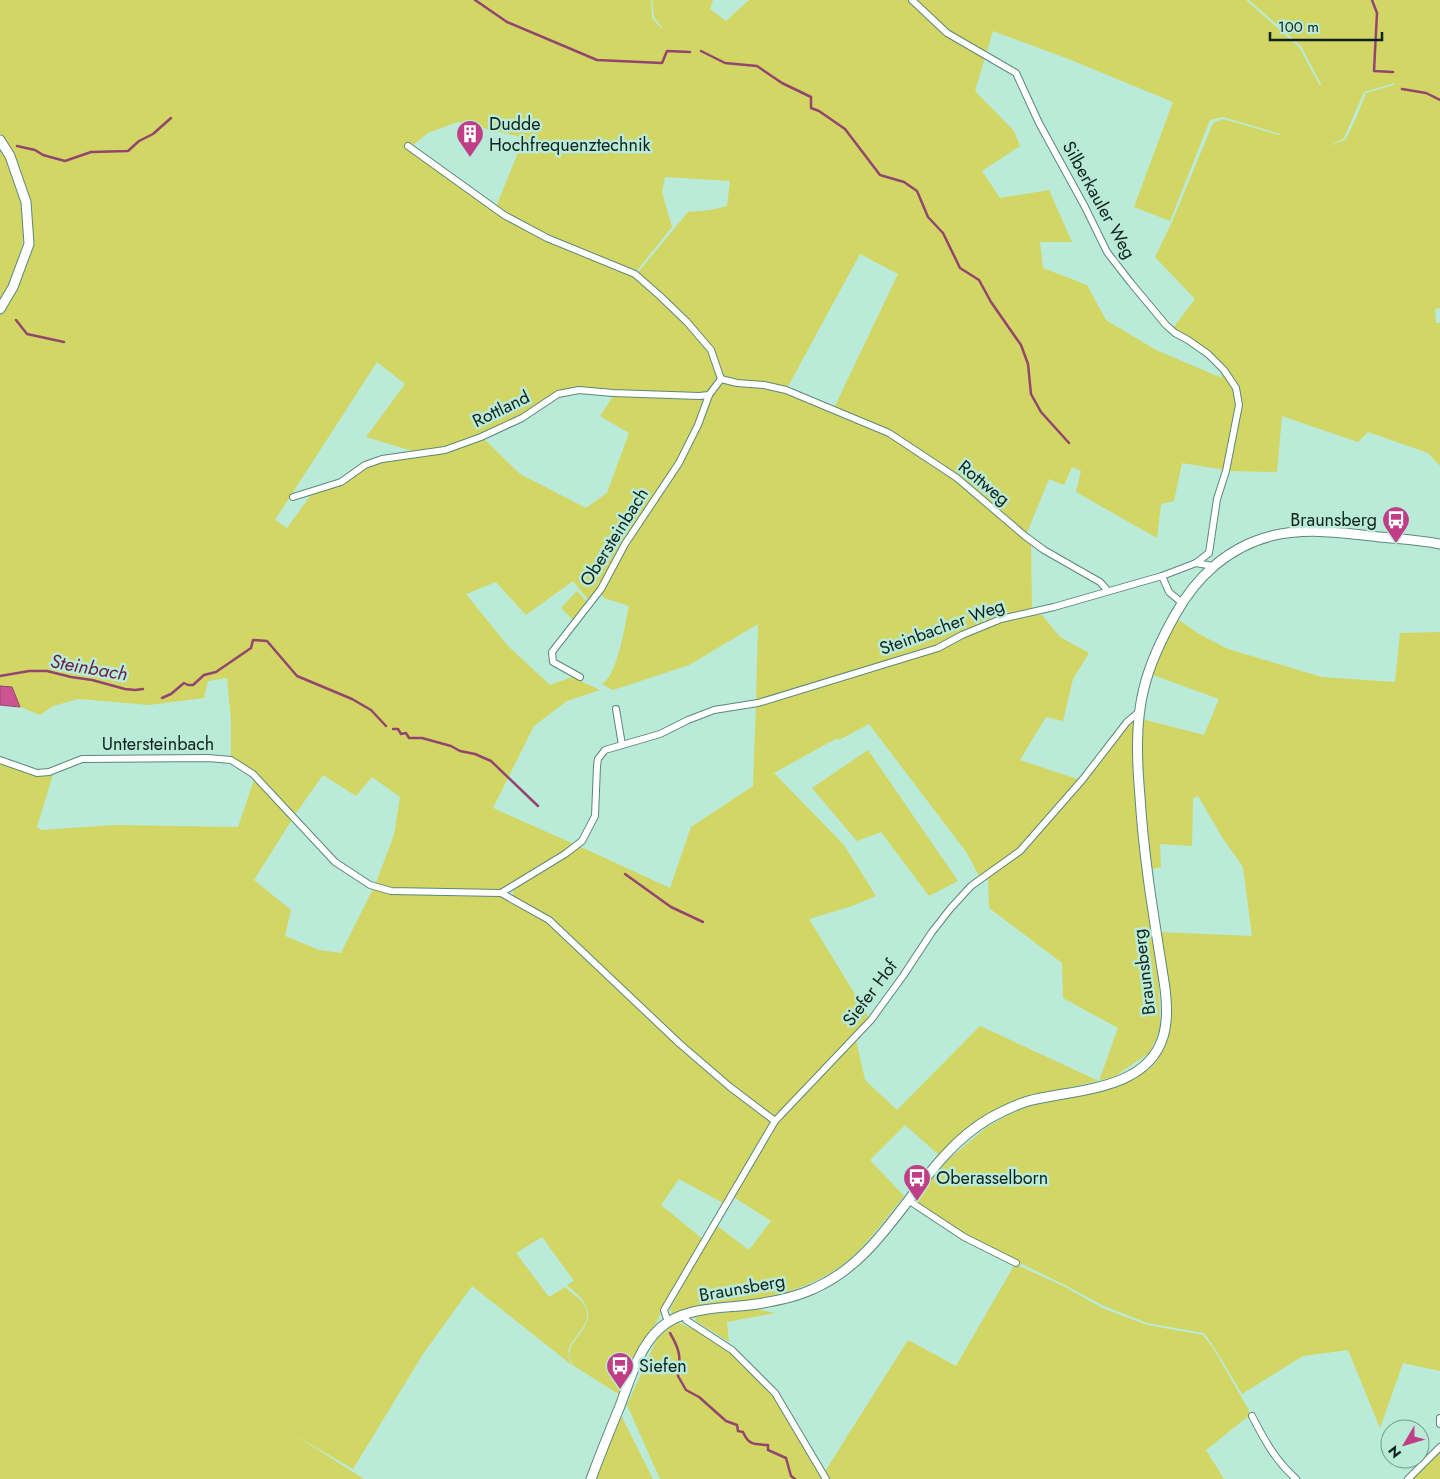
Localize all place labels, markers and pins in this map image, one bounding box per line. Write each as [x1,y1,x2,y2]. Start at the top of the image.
place label: Dudde Hochfrequenztechnik [489,111,651,158]
building icon: Dudde Hochfrequenztechnik [455,119,485,158]
bus stop icon: Braunsberg [1381,505,1411,544]
place label: Braunsberg [1290,507,1377,533]
bus stop icon: Oberasselborn [902,1163,932,1202]
place label: Oberasselborn [936,1165,1048,1191]
bus stop icon: Siefen [605,1351,635,1390]
place label: Siefen [639,1353,687,1379]

